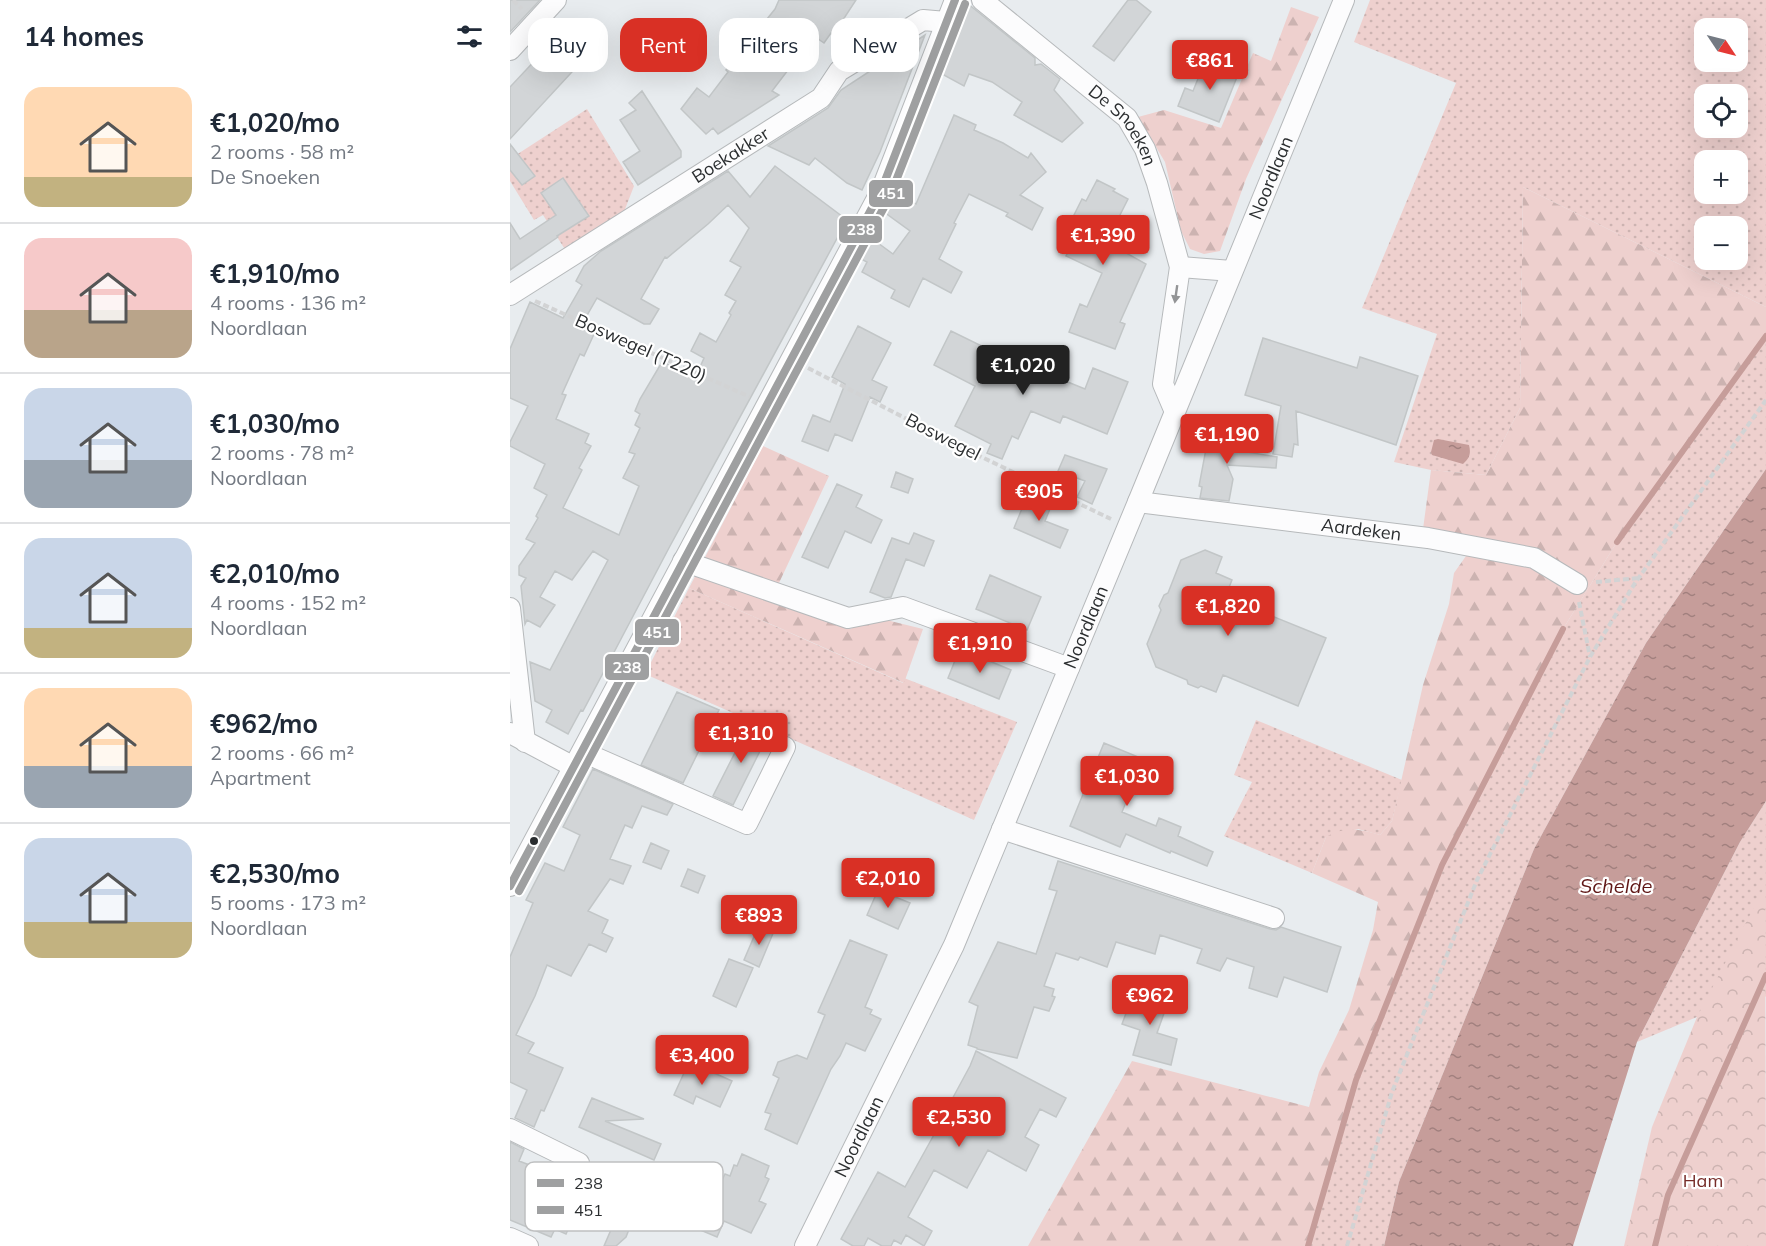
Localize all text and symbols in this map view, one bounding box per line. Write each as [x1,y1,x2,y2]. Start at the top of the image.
chip: Buy [528,18,608,72]
chip: Rent [620,18,707,72]
chip: Filters [719,18,819,72]
chip: New [831,18,919,72]
north arrow [1694,18,1748,72]
map controls [1694,18,1748,270]
text: 14 homes [24,20,144,53]
icon: filters [453,20,486,53]
pin: €861 [1174,40,1246,91]
text: €861 [1186,47,1234,72]
street label: De Snoeken [1084,79,1162,169]
button: locate [1694,84,1748,138]
text: €1,020/mo [210,106,340,139]
icon: home [72,111,144,183]
street label: Boekakker [687,122,774,188]
street label: Noordlaan [1243,133,1298,223]
text: 2 rooms · 58 m² [210,139,354,164]
button: + [1694,150,1748,204]
text: De Snoeken [210,164,320,189]
line badge: 451 [868,179,914,208]
text: 451 [877,183,905,203]
line badge: 238 [838,215,883,244]
pin: €1,390 [1054,215,1152,266]
button: − [1694,216,1748,270]
text: 238 [847,219,876,239]
text: €1,390 [1071,222,1135,247]
text: €1,910/mo [210,257,340,290]
icon: home [72,262,144,334]
one-way arrow [1172,285,1181,304]
text: 4 rooms · 136 m² [210,290,366,315]
street label: Boswegel (T220) [572,308,711,387]
text: Noordlaan [210,315,307,340]
pin: €1,020 [974,345,1072,396]
text: €1,020 [991,352,1055,377]
text: €1,030/mo [210,407,340,440]
street label: Boswegel [902,408,985,465]
icon: home [72,412,144,484]
pin: €1,190 [1178,414,1276,465]
text: €1,190 [1195,421,1259,446]
text: 2 rooms · 78 m² [210,440,354,465]
text: Noordlaan [210,465,307,490]
pin: €905 [1003,471,1075,522]
text: €905 [1015,478,1063,503]
street label: Aardeken [1320,513,1403,546]
text: €2,010/mo [210,557,340,590]
icon: home [72,562,144,634]
street label: Noordlaan [1058,582,1113,672]
pin: €1,820 [1179,586,1277,637]
text: 4 rooms · 152 m² [210,590,366,615]
text: €1,820 [1196,593,1260,618]
text: Noordlaan [210,615,307,640]
line badge: 451 [634,618,680,646]
text: 451 [643,622,671,642]
pin: €1,910 [931,623,1029,674]
text: €1,910 [948,630,1012,655]
line badge: 238 [604,653,650,681]
text: 238 [613,657,642,677]
text: €962/mo [210,707,318,740]
icon: home [72,712,144,784]
pin: €1,310 [692,713,790,764]
text: €1,310 [709,720,773,745]
text: 2 rooms · 66 m² [210,740,354,765]
pin: €1,030 [1078,756,1176,807]
text: €1,030 [1095,763,1159,788]
text: Apartment [210,765,311,790]
unlabelled marker [528,835,540,847]
text: €2,530/mo [210,857,340,890]
pin: €2,010 [839,858,937,909]
icon: home [72,862,144,934]
text: €2,010 [856,865,920,890]
water label: Schelde [1580,873,1652,898]
text: 5 rooms · 173 m² [210,890,366,915]
pin: €893 [723,895,795,946]
text: €893 [735,902,783,927]
text: Noordlaan [210,915,307,940]
pin: €962 [1114,975,1186,1026]
text: €962 [1126,982,1174,1007]
pin: €3,400 [653,1035,751,1086]
text: €3,400 [670,1042,734,1067]
street label: Noordlaan [829,1092,888,1181]
pin: €2,530 [910,1097,1008,1148]
text: €2,530 [927,1104,991,1129]
legend [525,1162,723,1231]
park label: Ham [1683,1169,1723,1192]
text: 238 [574,1173,603,1193]
text: 451 [574,1200,603,1220]

